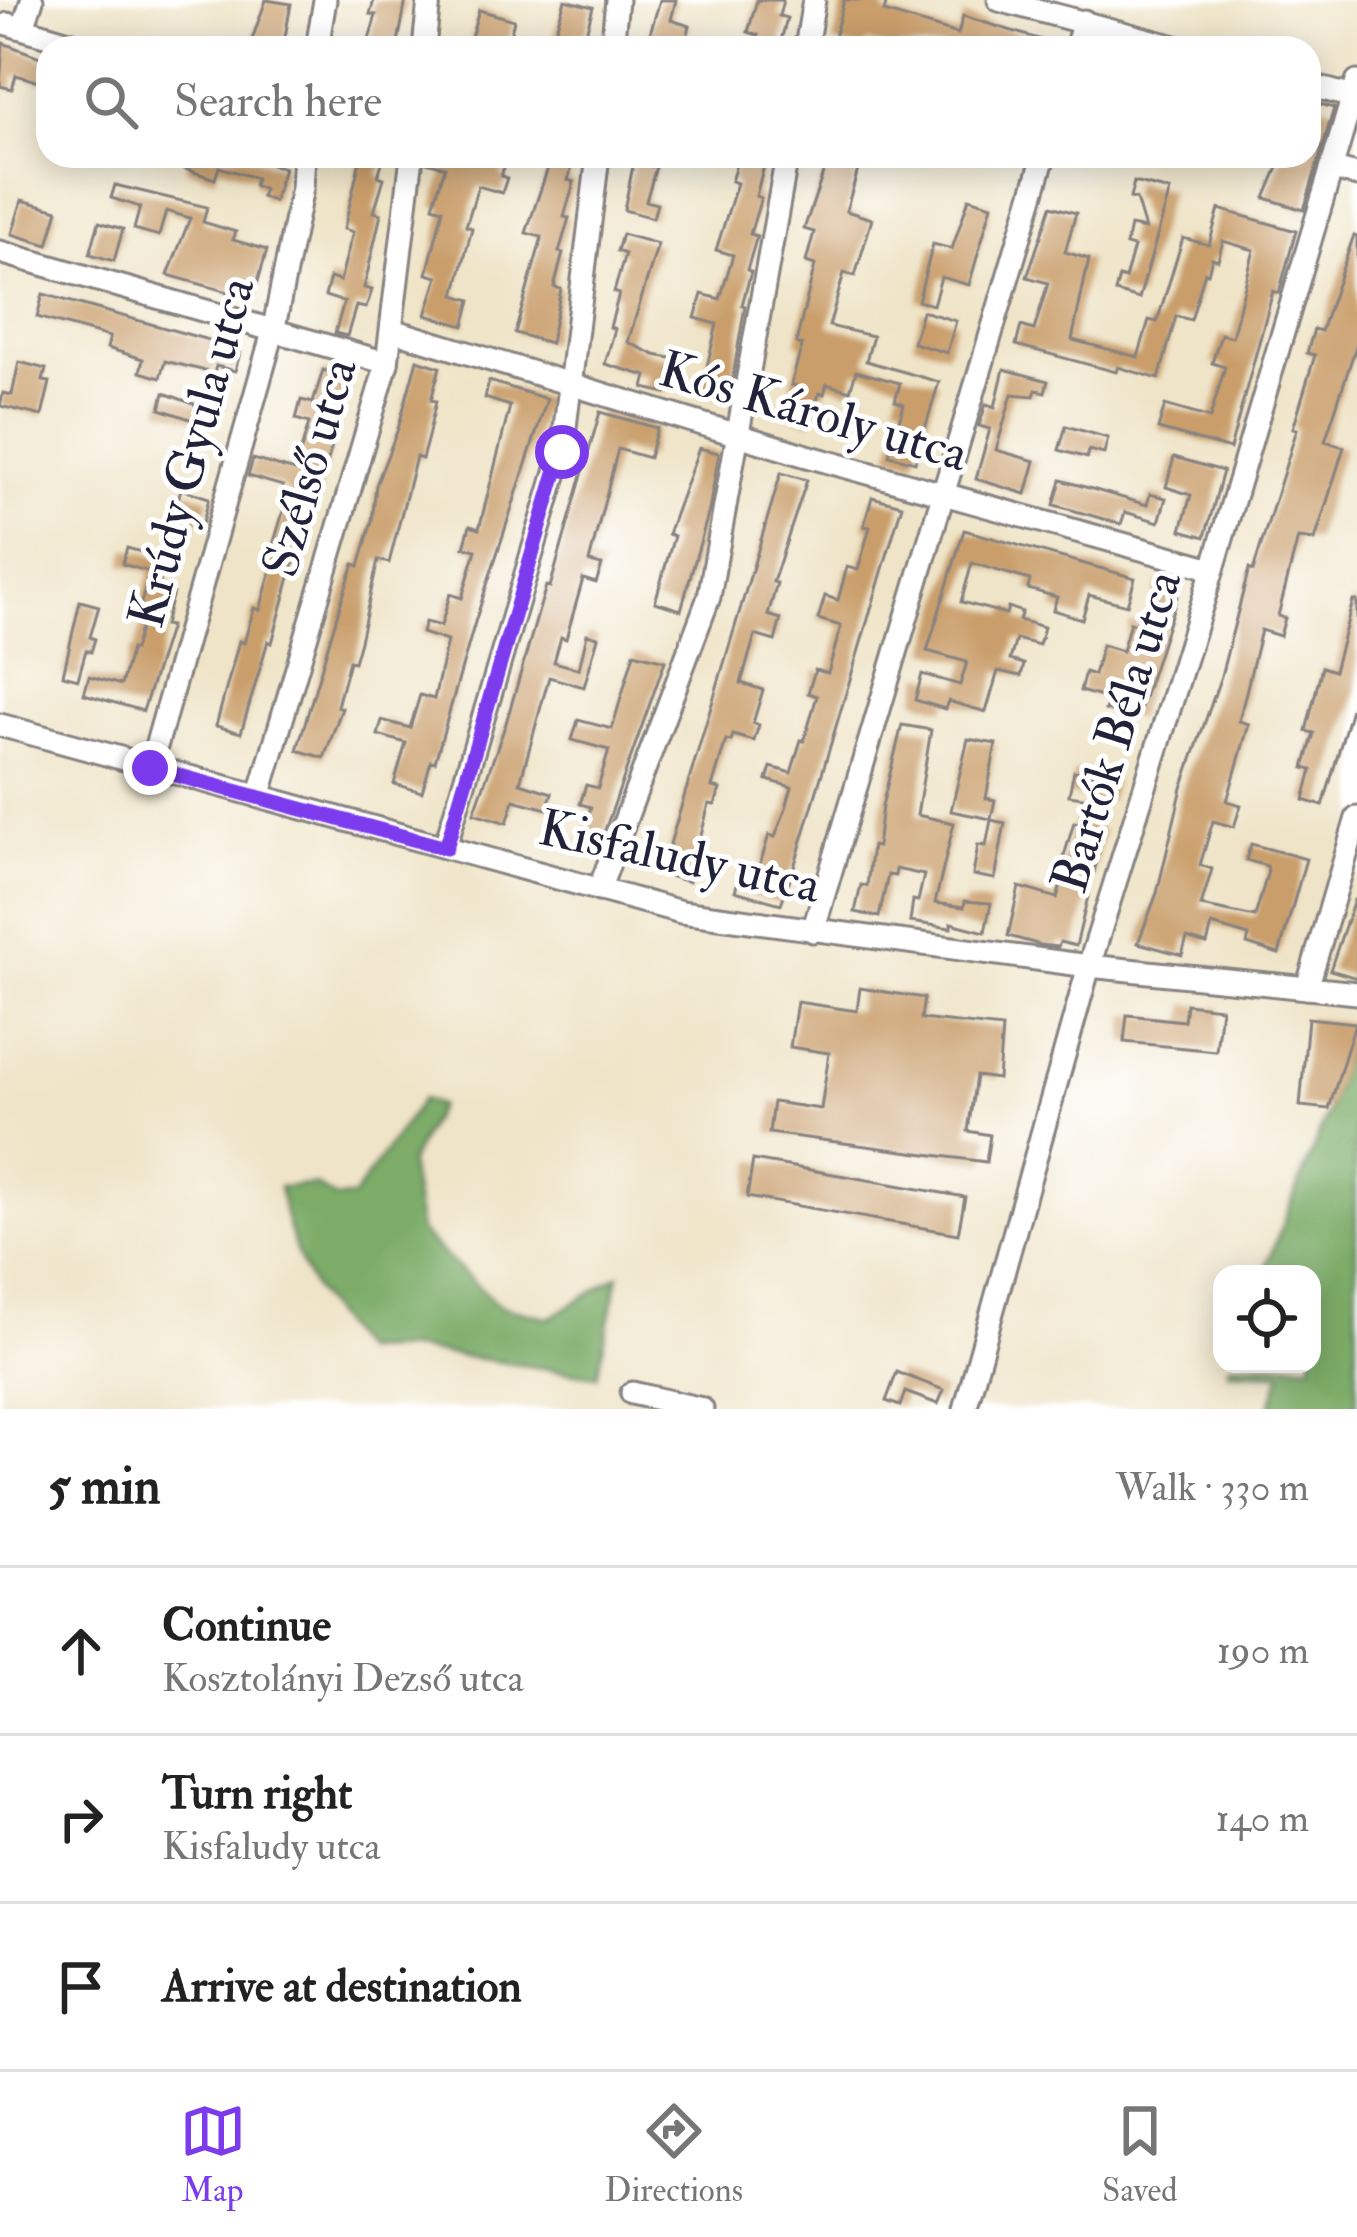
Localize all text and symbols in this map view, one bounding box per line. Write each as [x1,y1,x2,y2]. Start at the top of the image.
search box [36,36,1321,168]
icon: search [78,69,144,135]
text: Search here [174,74,382,130]
street label: Krúdy Gyula utca [114,269,270,635]
street label: Kós Károly utca [652,337,976,487]
street label: Szélső utca [248,350,372,584]
route start [535,425,589,479]
street label: Bartók Béla utca [1038,562,1196,900]
route end [123,741,177,795]
street label: Kisfaludy utca [533,796,827,918]
map controls [1213,1265,1321,1373]
button: locate [1213,1265,1321,1373]
text: 5 min [48,1455,161,1519]
text: Walk · 330 m [1116,1463,1309,1512]
text: Continue [162,1598,331,1654]
icon: ahead [48,1618,114,1684]
text: 190 m [1217,1626,1309,1675]
text: Kosztolányi Dezső utca [162,1654,524,1703]
text: Turn right [162,1766,352,1822]
icon: right [48,1786,114,1852]
text: 140 m [1216,1794,1309,1843]
text: Kisfaludy utca [162,1822,381,1871]
icon: arrive [48,1954,114,2020]
text: Arrive at destination [162,1959,522,2015]
tab: Map [180,2098,246,2211]
tab: Directions [605,2098,743,2211]
tab: Saved [1102,2098,1177,2211]

